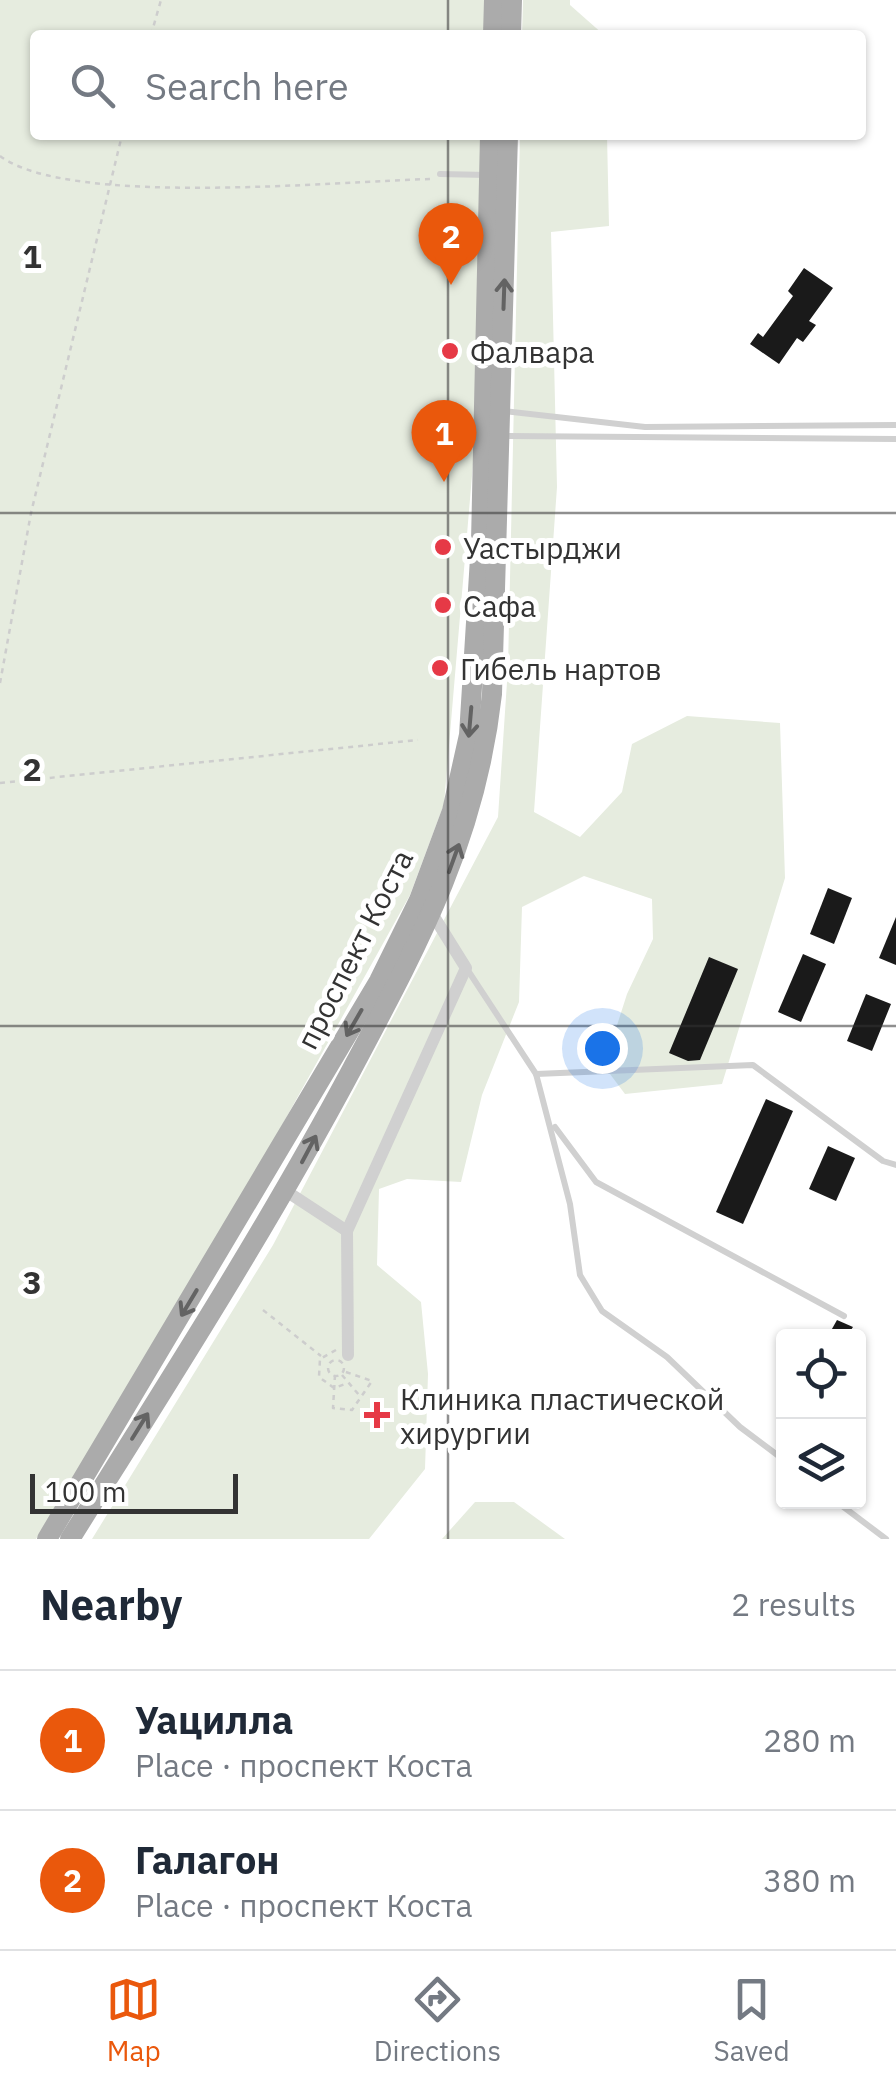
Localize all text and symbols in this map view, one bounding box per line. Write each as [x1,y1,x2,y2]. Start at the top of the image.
search box [30,30,866,140]
icon: search [65,58,120,113]
text: Search here [145,61,349,110]
pin: 2 [418,202,484,285]
text: 1 [22,235,42,277]
one-way arrow [494,278,513,310]
place label: Фалвара [470,332,595,371]
marker: Фалвара [439,340,461,362]
pin: 1 [412,400,476,482]
place label: Уастырджи [463,528,622,567]
marker: Уастырджи [432,536,454,558]
place label: Сафа [463,586,536,625]
marker: Сафа [432,594,454,616]
place label: Гибель нартов [460,649,662,688]
marker: Гибель нартов [429,657,451,679]
one-way arrow [460,705,479,738]
text: 2 [22,748,42,790]
street label: проспект Коста [287,843,421,1055]
one-way arrow [446,844,464,875]
one-way arrow [344,1008,364,1037]
your location [577,1023,628,1074]
one-way arrow [300,1134,319,1164]
text: 3 [22,1261,42,1303]
one-way arrow [179,1288,199,1317]
map controls [776,1329,866,1509]
button: locate [776,1329,866,1419]
place label: Клиника пластической хирургии [400,1379,725,1452]
marker: Клиника пластической хирургии [364,1402,390,1428]
one-way arrow [130,1413,151,1441]
button: layers [776,1419,866,1509]
scale bar [30,1469,238,1514]
text: 100 m [45,1473,126,1510]
text: Nearby [40,1577,182,1632]
text: 2 results [731,1583,856,1625]
text: Уацилла [135,1695,293,1744]
text: 1 [63,1719,82,1761]
text: 280 m [763,1719,856,1761]
text: Place · проспект Коста [135,1744,473,1786]
text: Галагон [135,1835,280,1884]
text: 2 [63,1859,82,1901]
text: 380 m [763,1859,856,1901]
text: Place · проспект Коста [135,1884,473,1926]
tab: Map [106,1972,161,2069]
tab: Directions [374,1972,501,2069]
tab: Saved [714,1972,790,2069]

